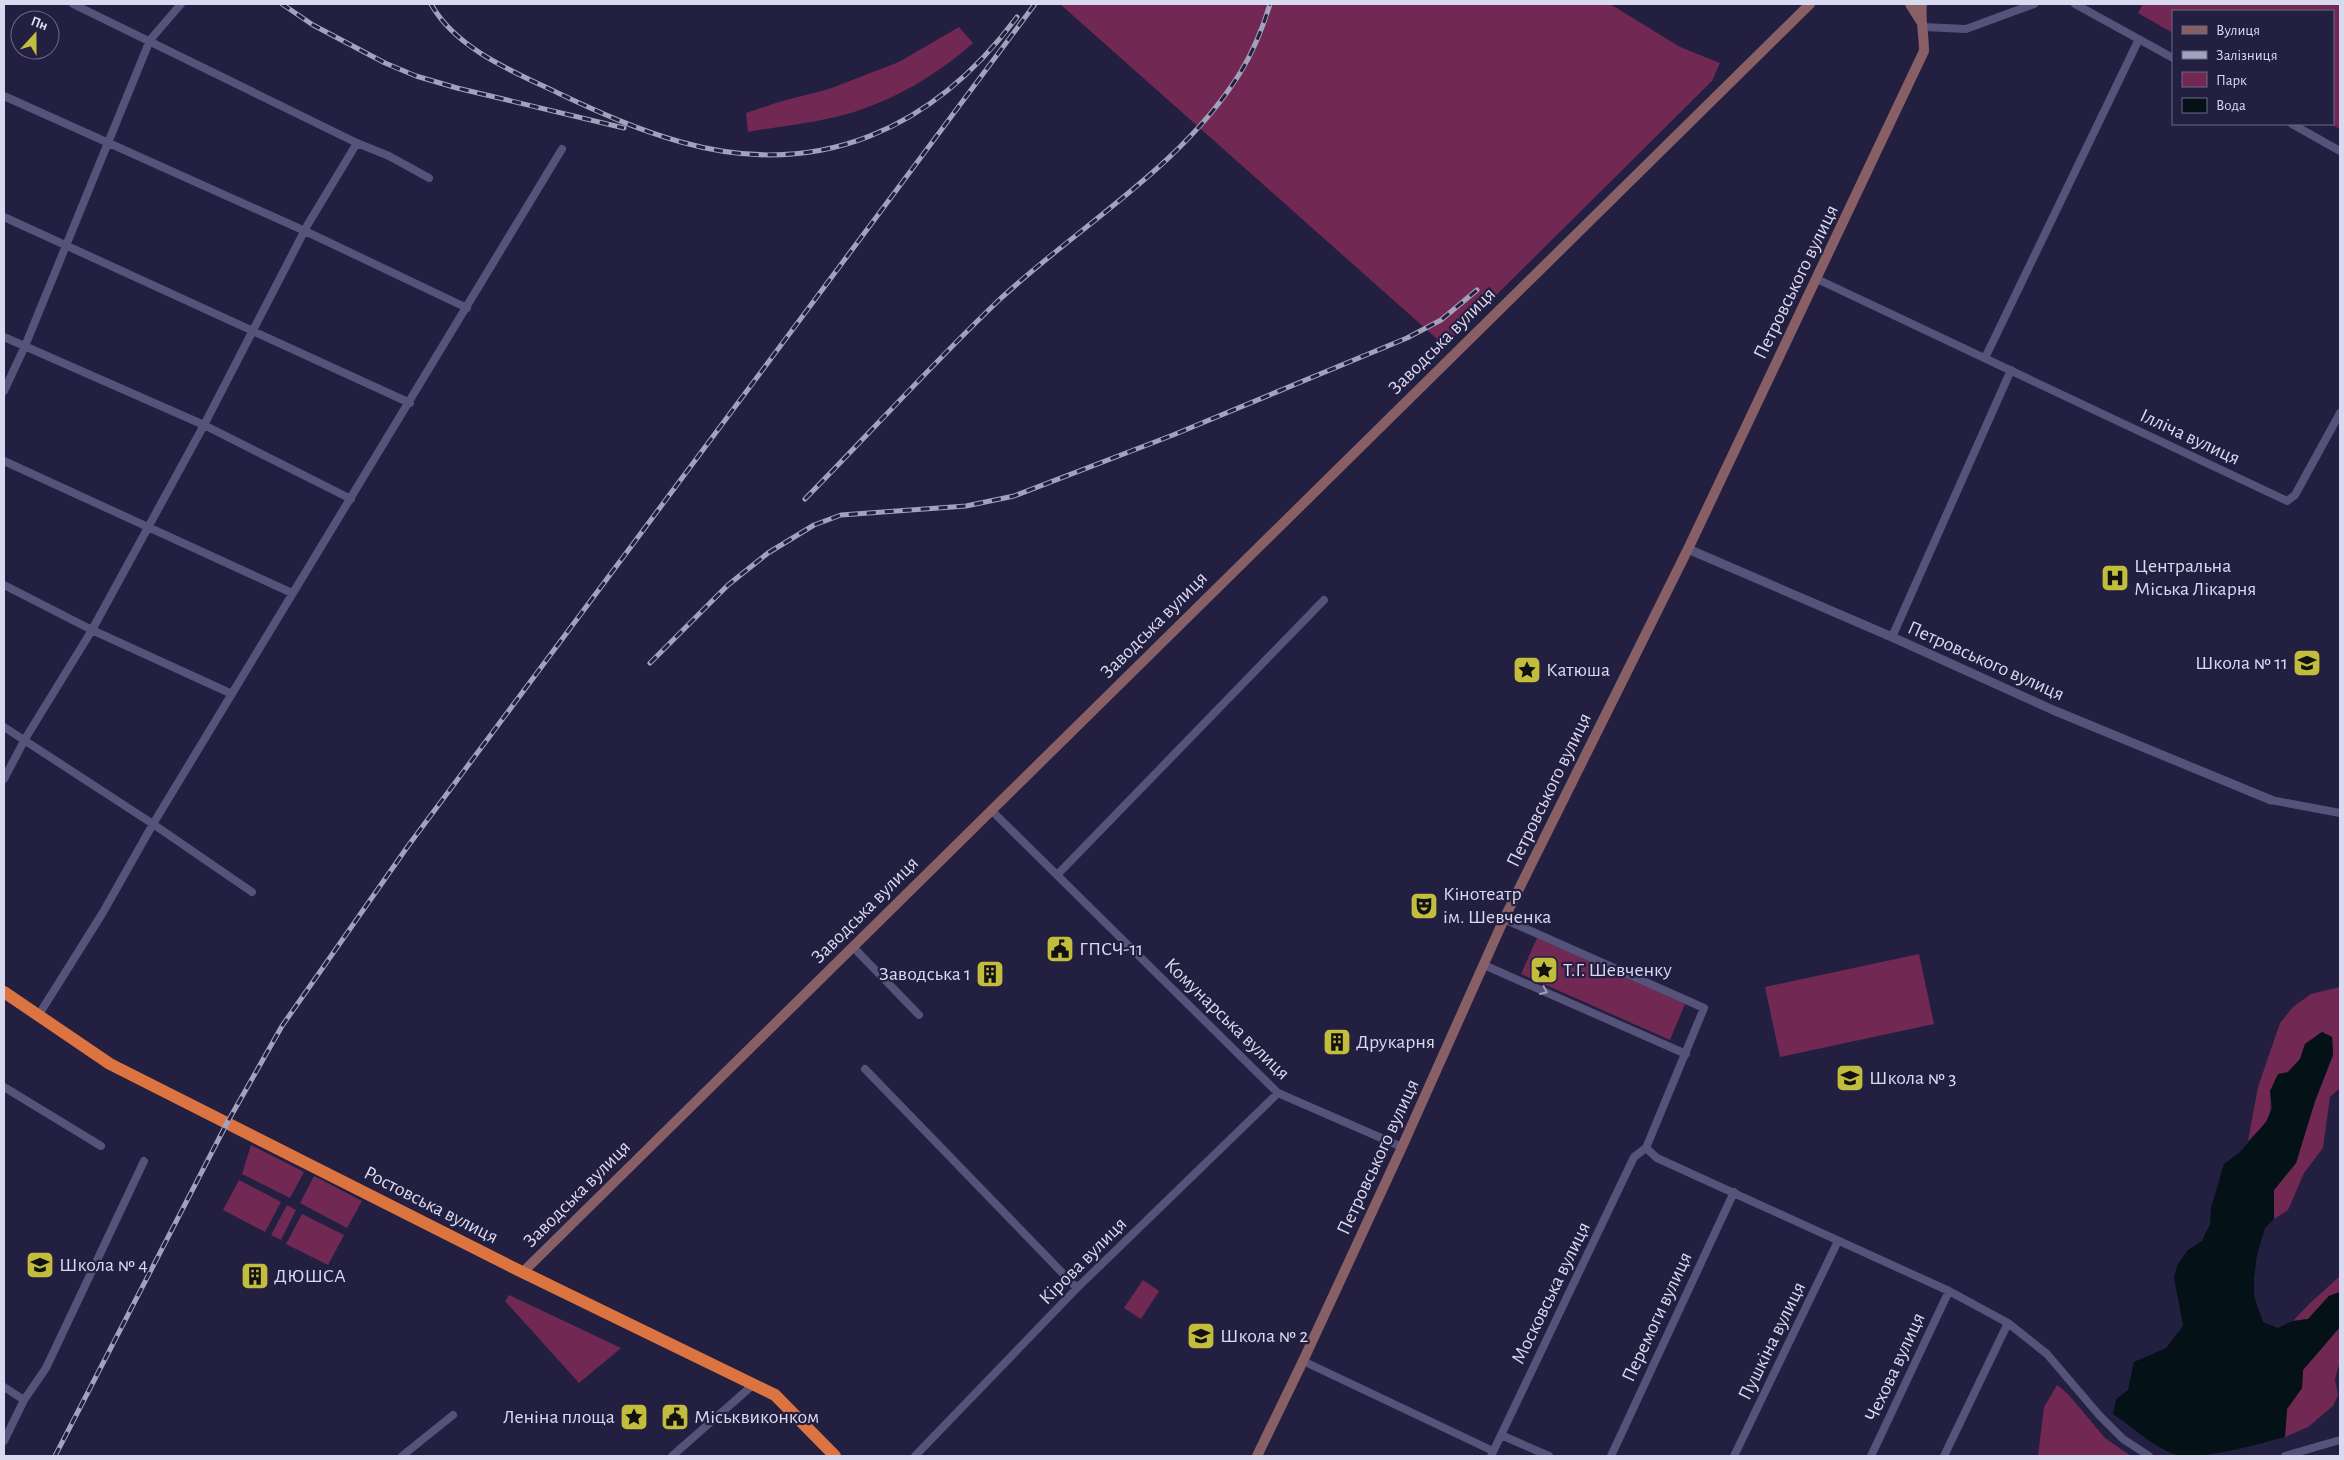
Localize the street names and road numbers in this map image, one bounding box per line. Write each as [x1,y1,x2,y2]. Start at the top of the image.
street label: Петровського вулиця [1750,202,1842,362]
street label: Заводська вулиця [1385,284,1499,398]
street label: Ілліча вулиця [2137,405,2243,469]
street label: Заводська вулиця [1097,568,1211,682]
street label: Петровського вулиця [1905,617,2067,705]
street label: Петровського вулиця [1503,710,1595,870]
street label: Заводська вулиця [808,853,922,967]
street label: Комунарська вулиця [1161,954,1293,1084]
street label: Петровського вулиця [1333,1076,1423,1238]
street label: Заводська вулиця [520,1137,634,1251]
street label: Ростовська вулиця [361,1163,501,1247]
street label: Кірова вулиця [1035,1213,1131,1309]
street label: Московська вулиця [1508,1219,1594,1367]
street label: Перемоги вулиця [1618,1249,1696,1385]
street label: Пушкіна вулиця [1735,1279,1809,1403]
street label: Чехова вулиця [1861,1310,1929,1424]

